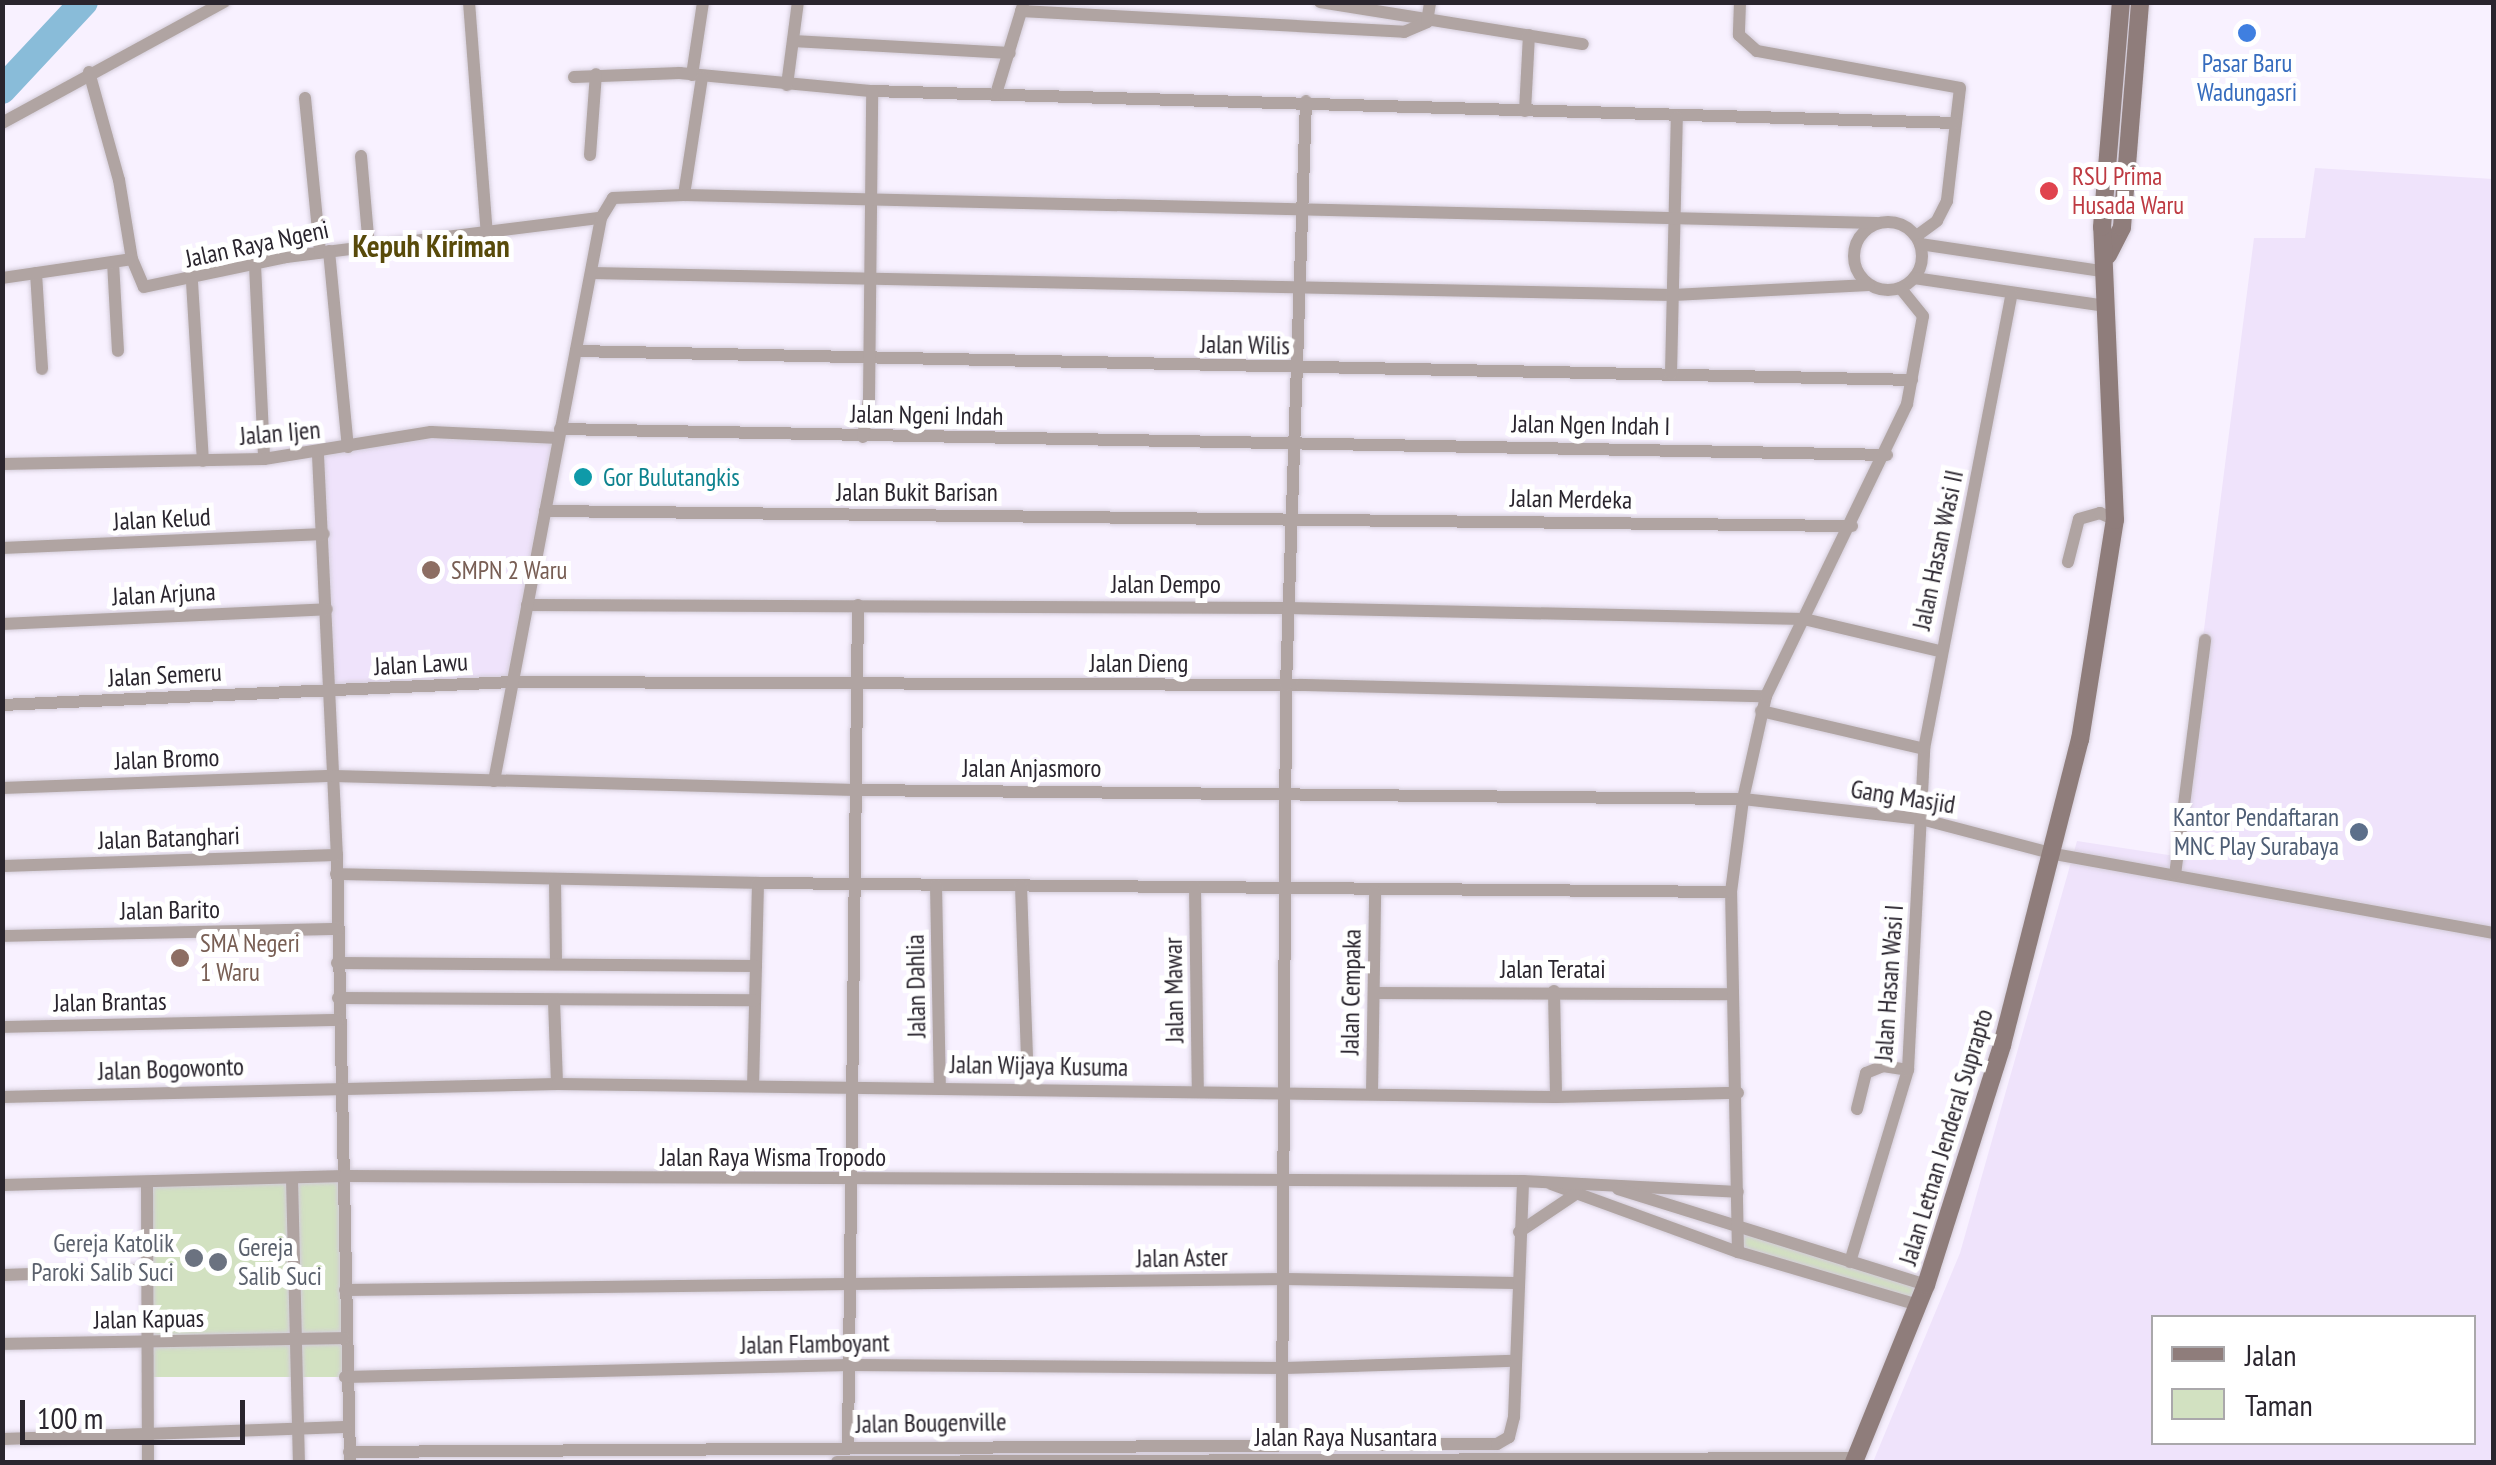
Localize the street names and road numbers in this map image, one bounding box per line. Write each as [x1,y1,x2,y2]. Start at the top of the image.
street label: Jalan Raya Ngeni [183,214,331,274]
street label: Jalan Wilis [1200,329,1290,361]
street label: Jalan Ngeni Indah [850,399,1004,431]
street label: Jalan Ngen Indah I [1511,409,1671,441]
street label: Jalan Ijen [239,415,321,451]
street label: Jalan Hasan Wasi II [1906,467,1970,633]
street label: Jalan Bukit Barisan [836,477,998,507]
street label: Jalan Merdeka [1510,483,1632,515]
street label: Jalan Kelud [113,501,211,537]
street label: Jalan Dempo [1111,569,1221,599]
street label: Jalan Arjuna [111,576,217,612]
street label: Jalan Lawu [373,647,469,681]
street label: Jalan Dieng [1090,648,1188,678]
street label: Jalan Semeru [108,657,222,693]
street label: Jalan Bromo [114,742,220,776]
street label: Jalan Anjasmoro [962,753,1102,783]
street label: Gang Masjid [1849,774,1957,820]
street label: Jalan Batanghari [98,821,240,855]
street label: Jalan Barito [120,894,220,926]
street label: Jalan Hasan Wasi I [1869,904,1909,1062]
street label: Jalan Cempaka [1335,929,1367,1055]
street label: Jalan Dahlia [900,934,932,1038]
street label: Jalan Mawar [1158,937,1190,1043]
street label: Jalan Teratai [1500,954,1606,984]
street label: Jalan Brantas [53,986,167,1018]
street label: Jalan Letnan Jenderal Suprapto [1893,1005,1999,1269]
street label: Jalan Wijaya Kusuma [949,1049,1129,1083]
street label: Jalan Bogowonto [98,1051,244,1087]
street label: Jalan Raya Wisma Tropodo [659,1142,887,1172]
street label: Jalan Aster [1136,1242,1228,1274]
street label: Jalan Kapuas [94,1303,204,1335]
street label: Jalan Flamboyant [740,1328,890,1360]
street label: Jalan Bougenville [855,1407,1007,1439]
street label: Jalan Raya Nusantara [1255,1422,1437,1452]

